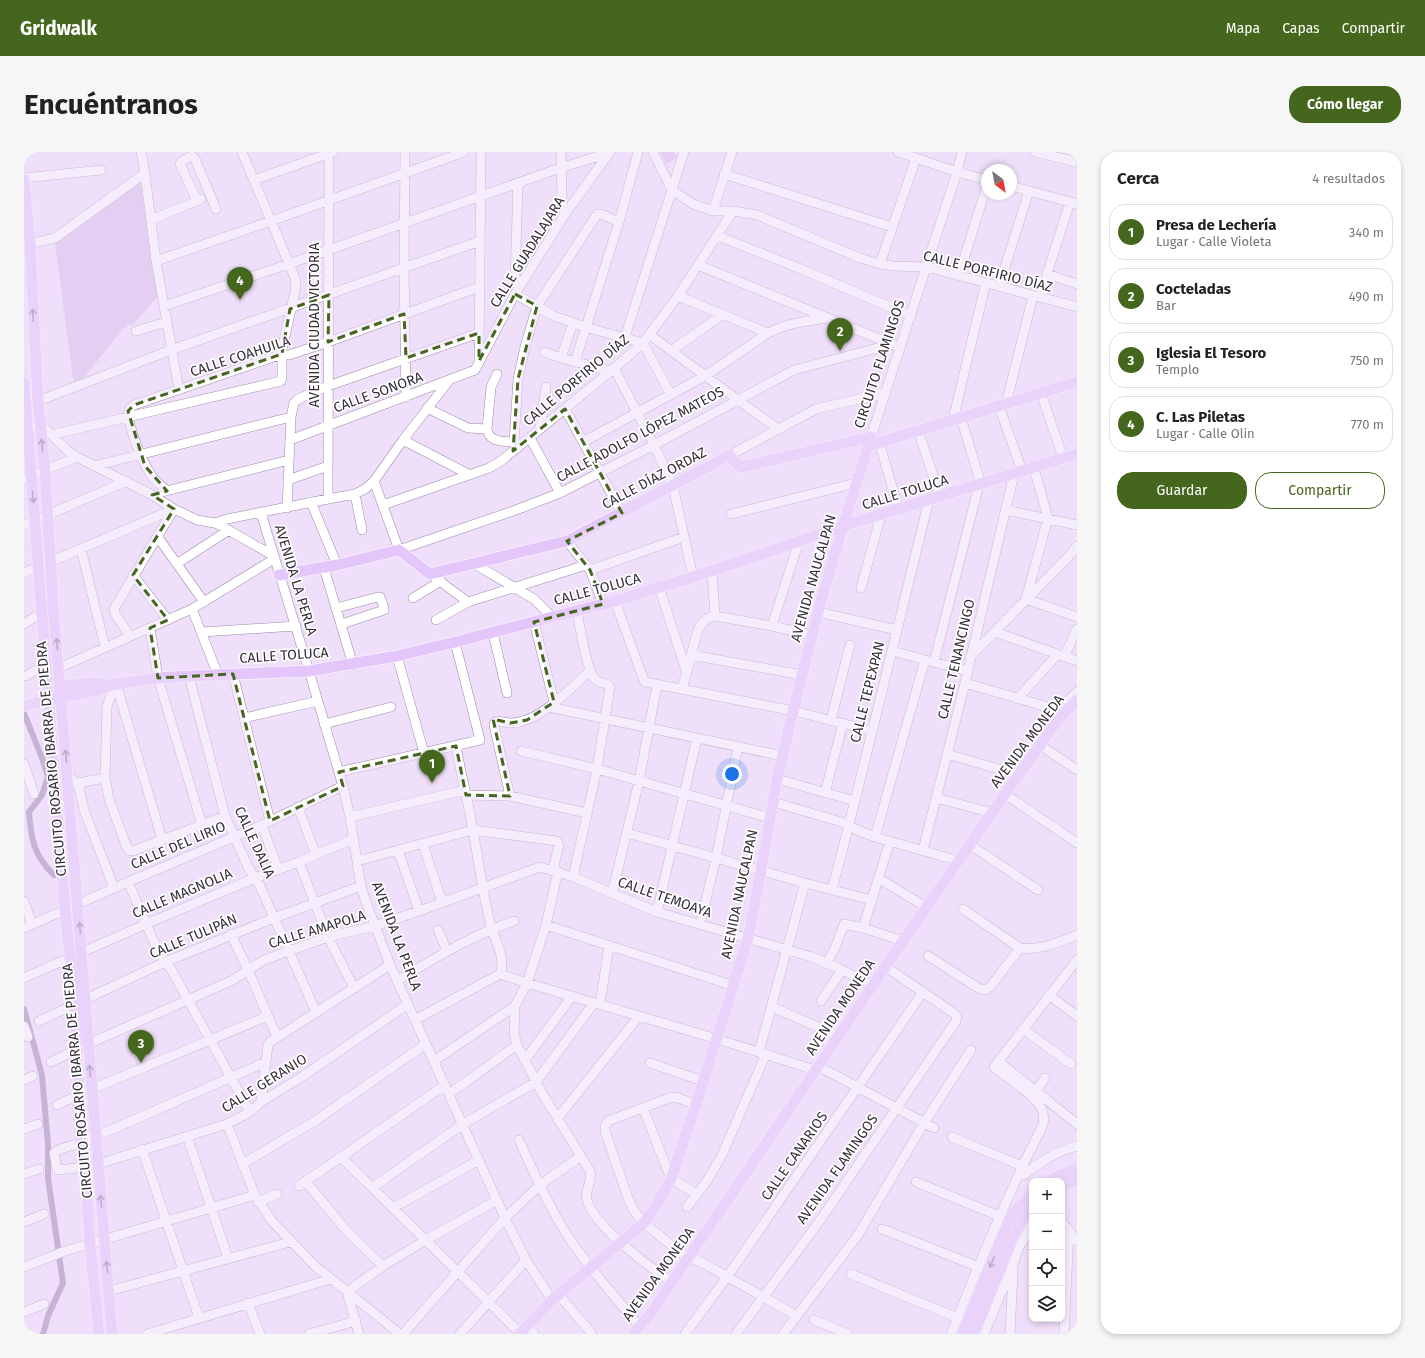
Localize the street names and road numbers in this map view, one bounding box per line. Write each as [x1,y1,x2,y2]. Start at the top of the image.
street label: CALLE GUADALAJARA [486,194,568,311]
street label: AVENIDA CIUDAD VICTORIA [306,243,323,407]
street label: CALLE PORFIRIO DÍAZ [921,246,1055,296]
street label: CIRCUITO FLAMINGOS [851,297,908,431]
street label: CALLE PORFIRIO DÍAZ [519,330,633,430]
street label: CALLE COAHUILA [188,332,292,381]
street label: CALLE SONORA [331,368,425,417]
street label: CALLE ADOLFO LÓPEZ MATEOS [553,382,727,486]
street label: CALLE DÍAZ ORDAZ [599,443,709,513]
street label: CALLE TOLUCA [860,471,950,514]
street label: AVENIDA NAUCALPAN [787,512,840,644]
street label: AVENIDA LA PERLA [271,523,320,638]
street label: CALLE TOLUCA [552,570,642,609]
street label: CALLE TENANCINGO [934,597,979,721]
street label: CALLE TEPEXPAN [847,640,888,745]
street label: CIRCUITO ROSARIO IBARRA DE PIEDRA [33,641,70,877]
street label: CALLE TOLUCA [239,644,329,667]
street label: AVENIDA MONEDA [987,692,1068,791]
street label: CALLE DALIA [231,804,279,881]
street label: CALLE DEL LIRIO [128,818,228,873]
street label: AVENIDA NAUCALPAN [717,828,762,960]
street label: CALLE MAGNOLIA [130,865,235,922]
street label: CALLE TEMOAYA [616,873,714,922]
street label: AVENIDA LA PERLA [368,879,425,993]
street label: CALLE AMAPOLA [266,907,368,952]
street label: CALLE TULIPÁN [146,909,240,963]
street label: AVENIDA MONEDA [802,956,879,1058]
street label: CIRCUITO ROSARIO IBARRA DE PIEDRA [59,963,96,1199]
street label: CALLE GERANIO [219,1050,310,1116]
street label: CALLE CANARIOS [758,1108,832,1204]
street label: AVENIDA FLAMINGOS [793,1111,882,1227]
street label: AVENIDA MONEDA [619,1224,698,1325]

